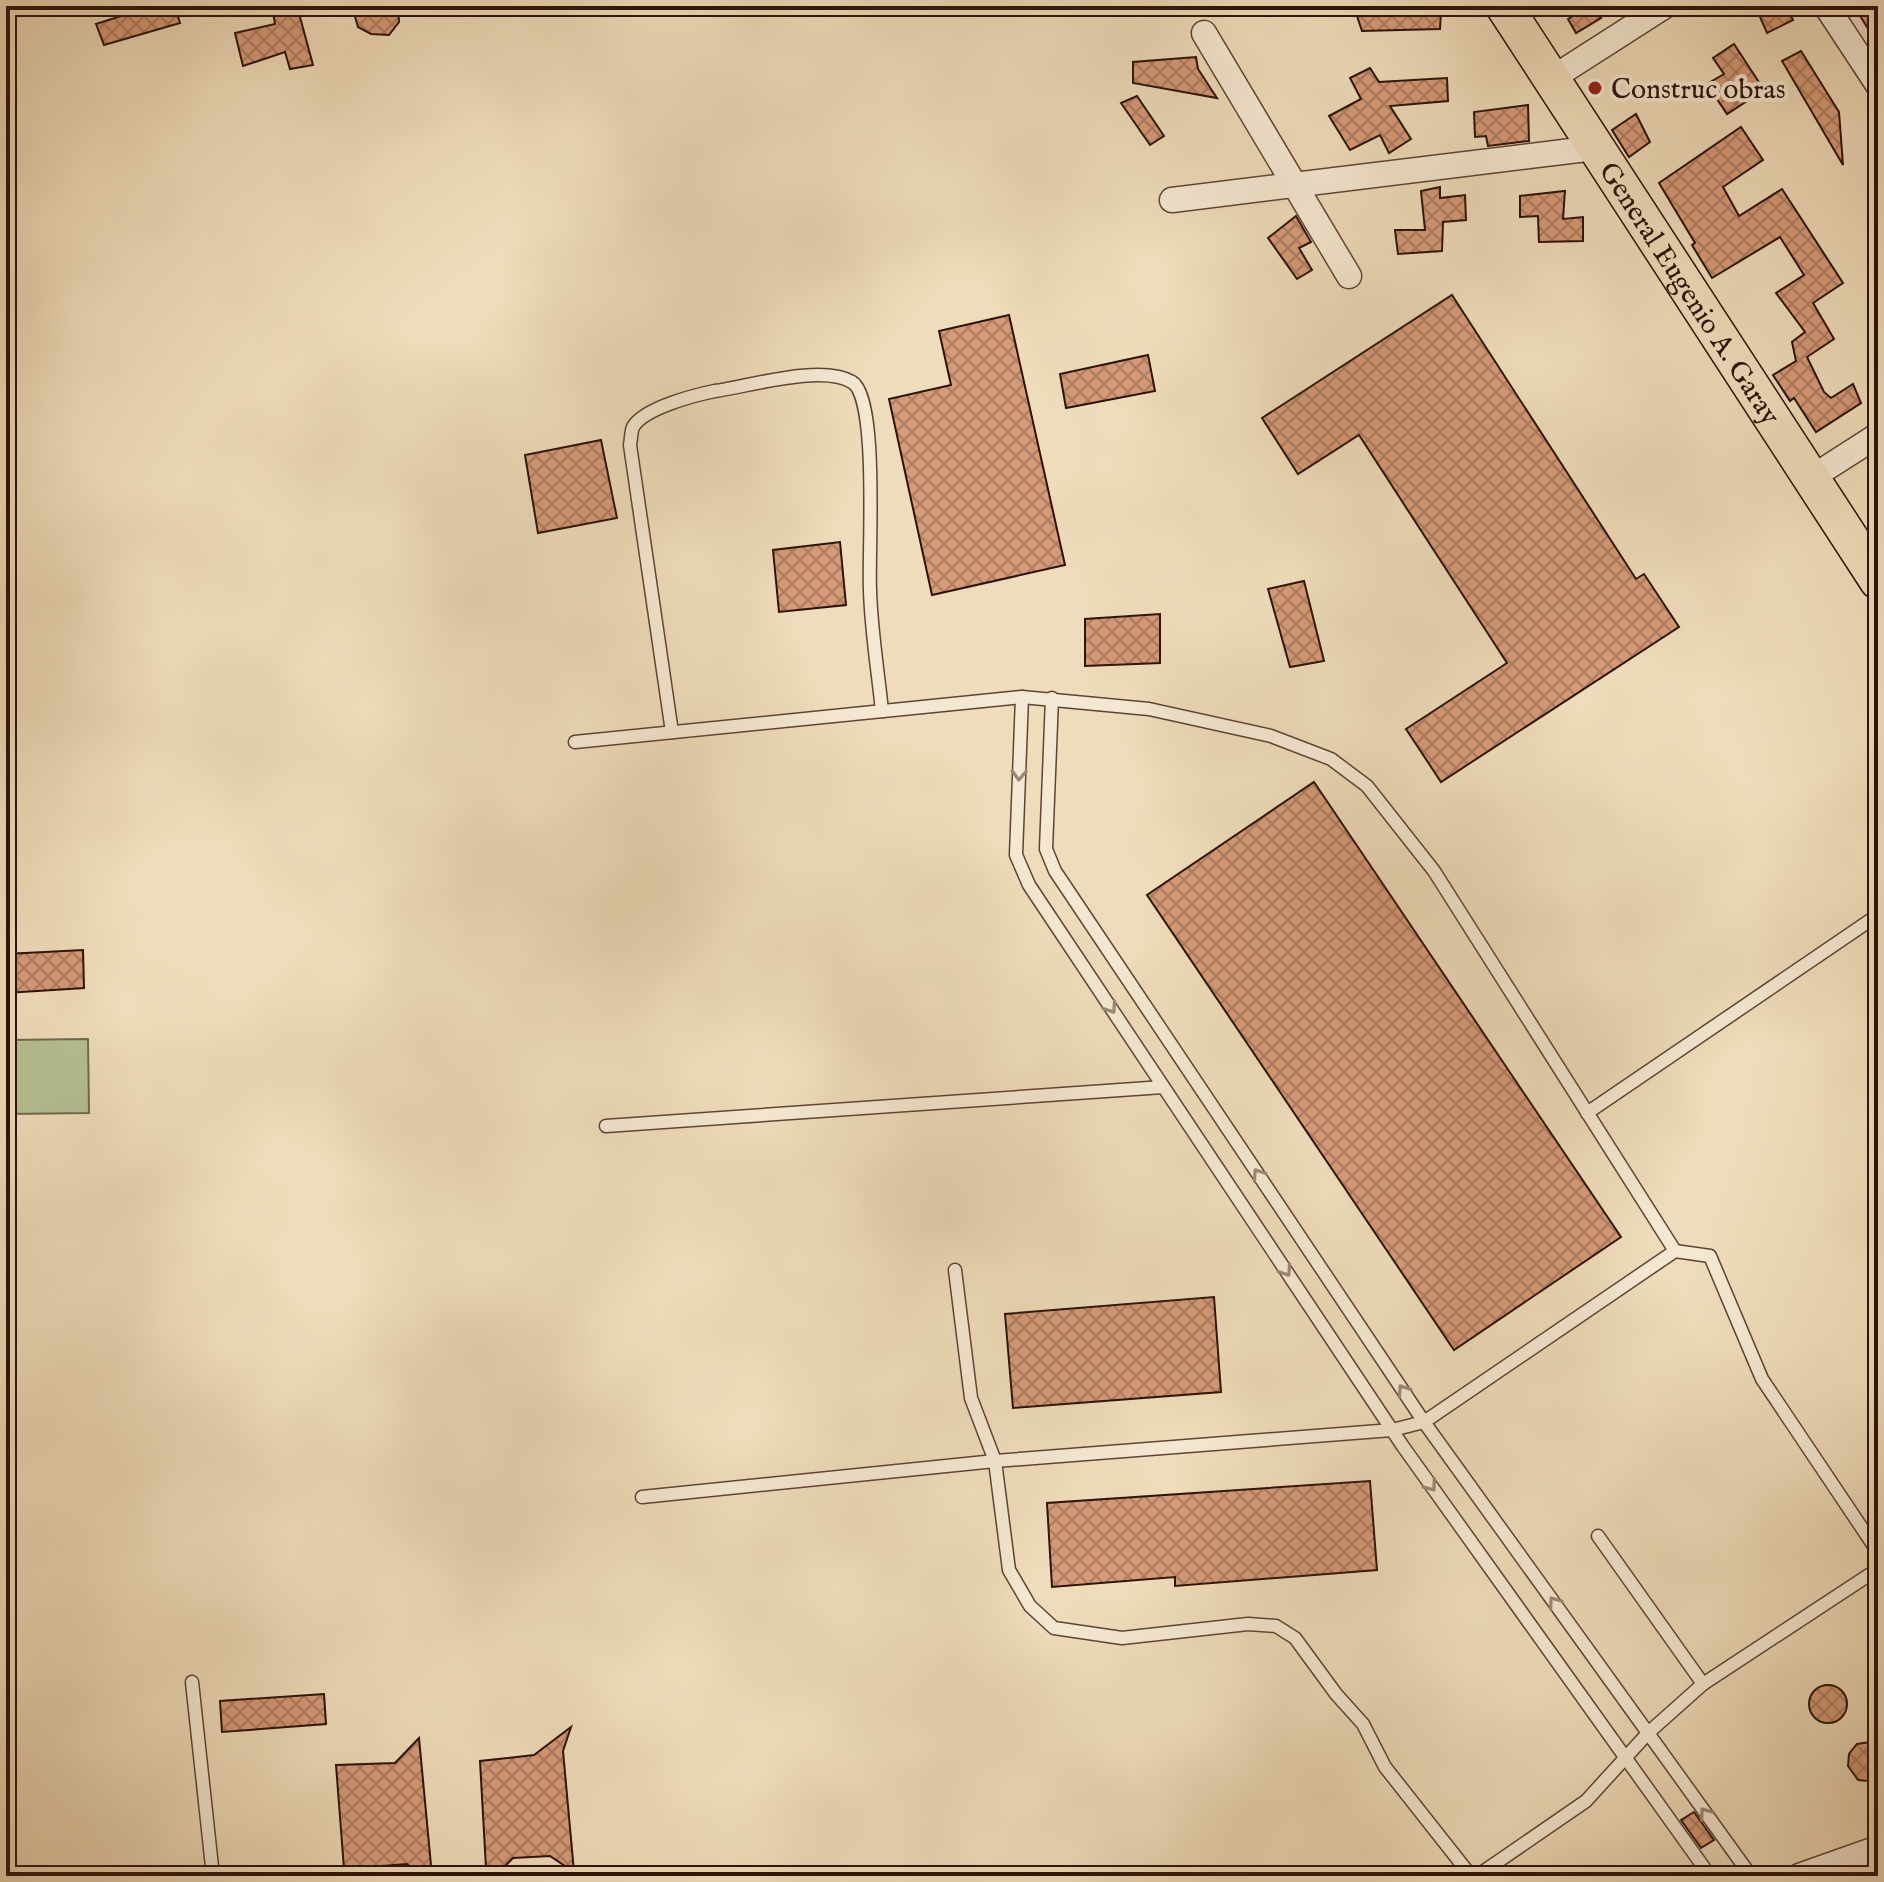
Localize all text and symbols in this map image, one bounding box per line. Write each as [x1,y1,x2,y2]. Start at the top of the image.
place label: Construc obras [1611,73,1786,108]
marker: Construc obras [1586,79,1604,97]
street label: General Eugenio A. Garay [1590,156,1787,432]
one-way arrow [1011,769,1028,782]
one-way arrow [1101,999,1116,1013]
one-way arrow [1253,1168,1268,1182]
one-way arrow [1276,1262,1291,1276]
one-way arrow [1398,1384,1413,1399]
one-way arrow [1422,1477,1436,1492]
one-way arrow [1549,1596,1563,1610]
one-way arrow [1701,1807,1715,1821]

